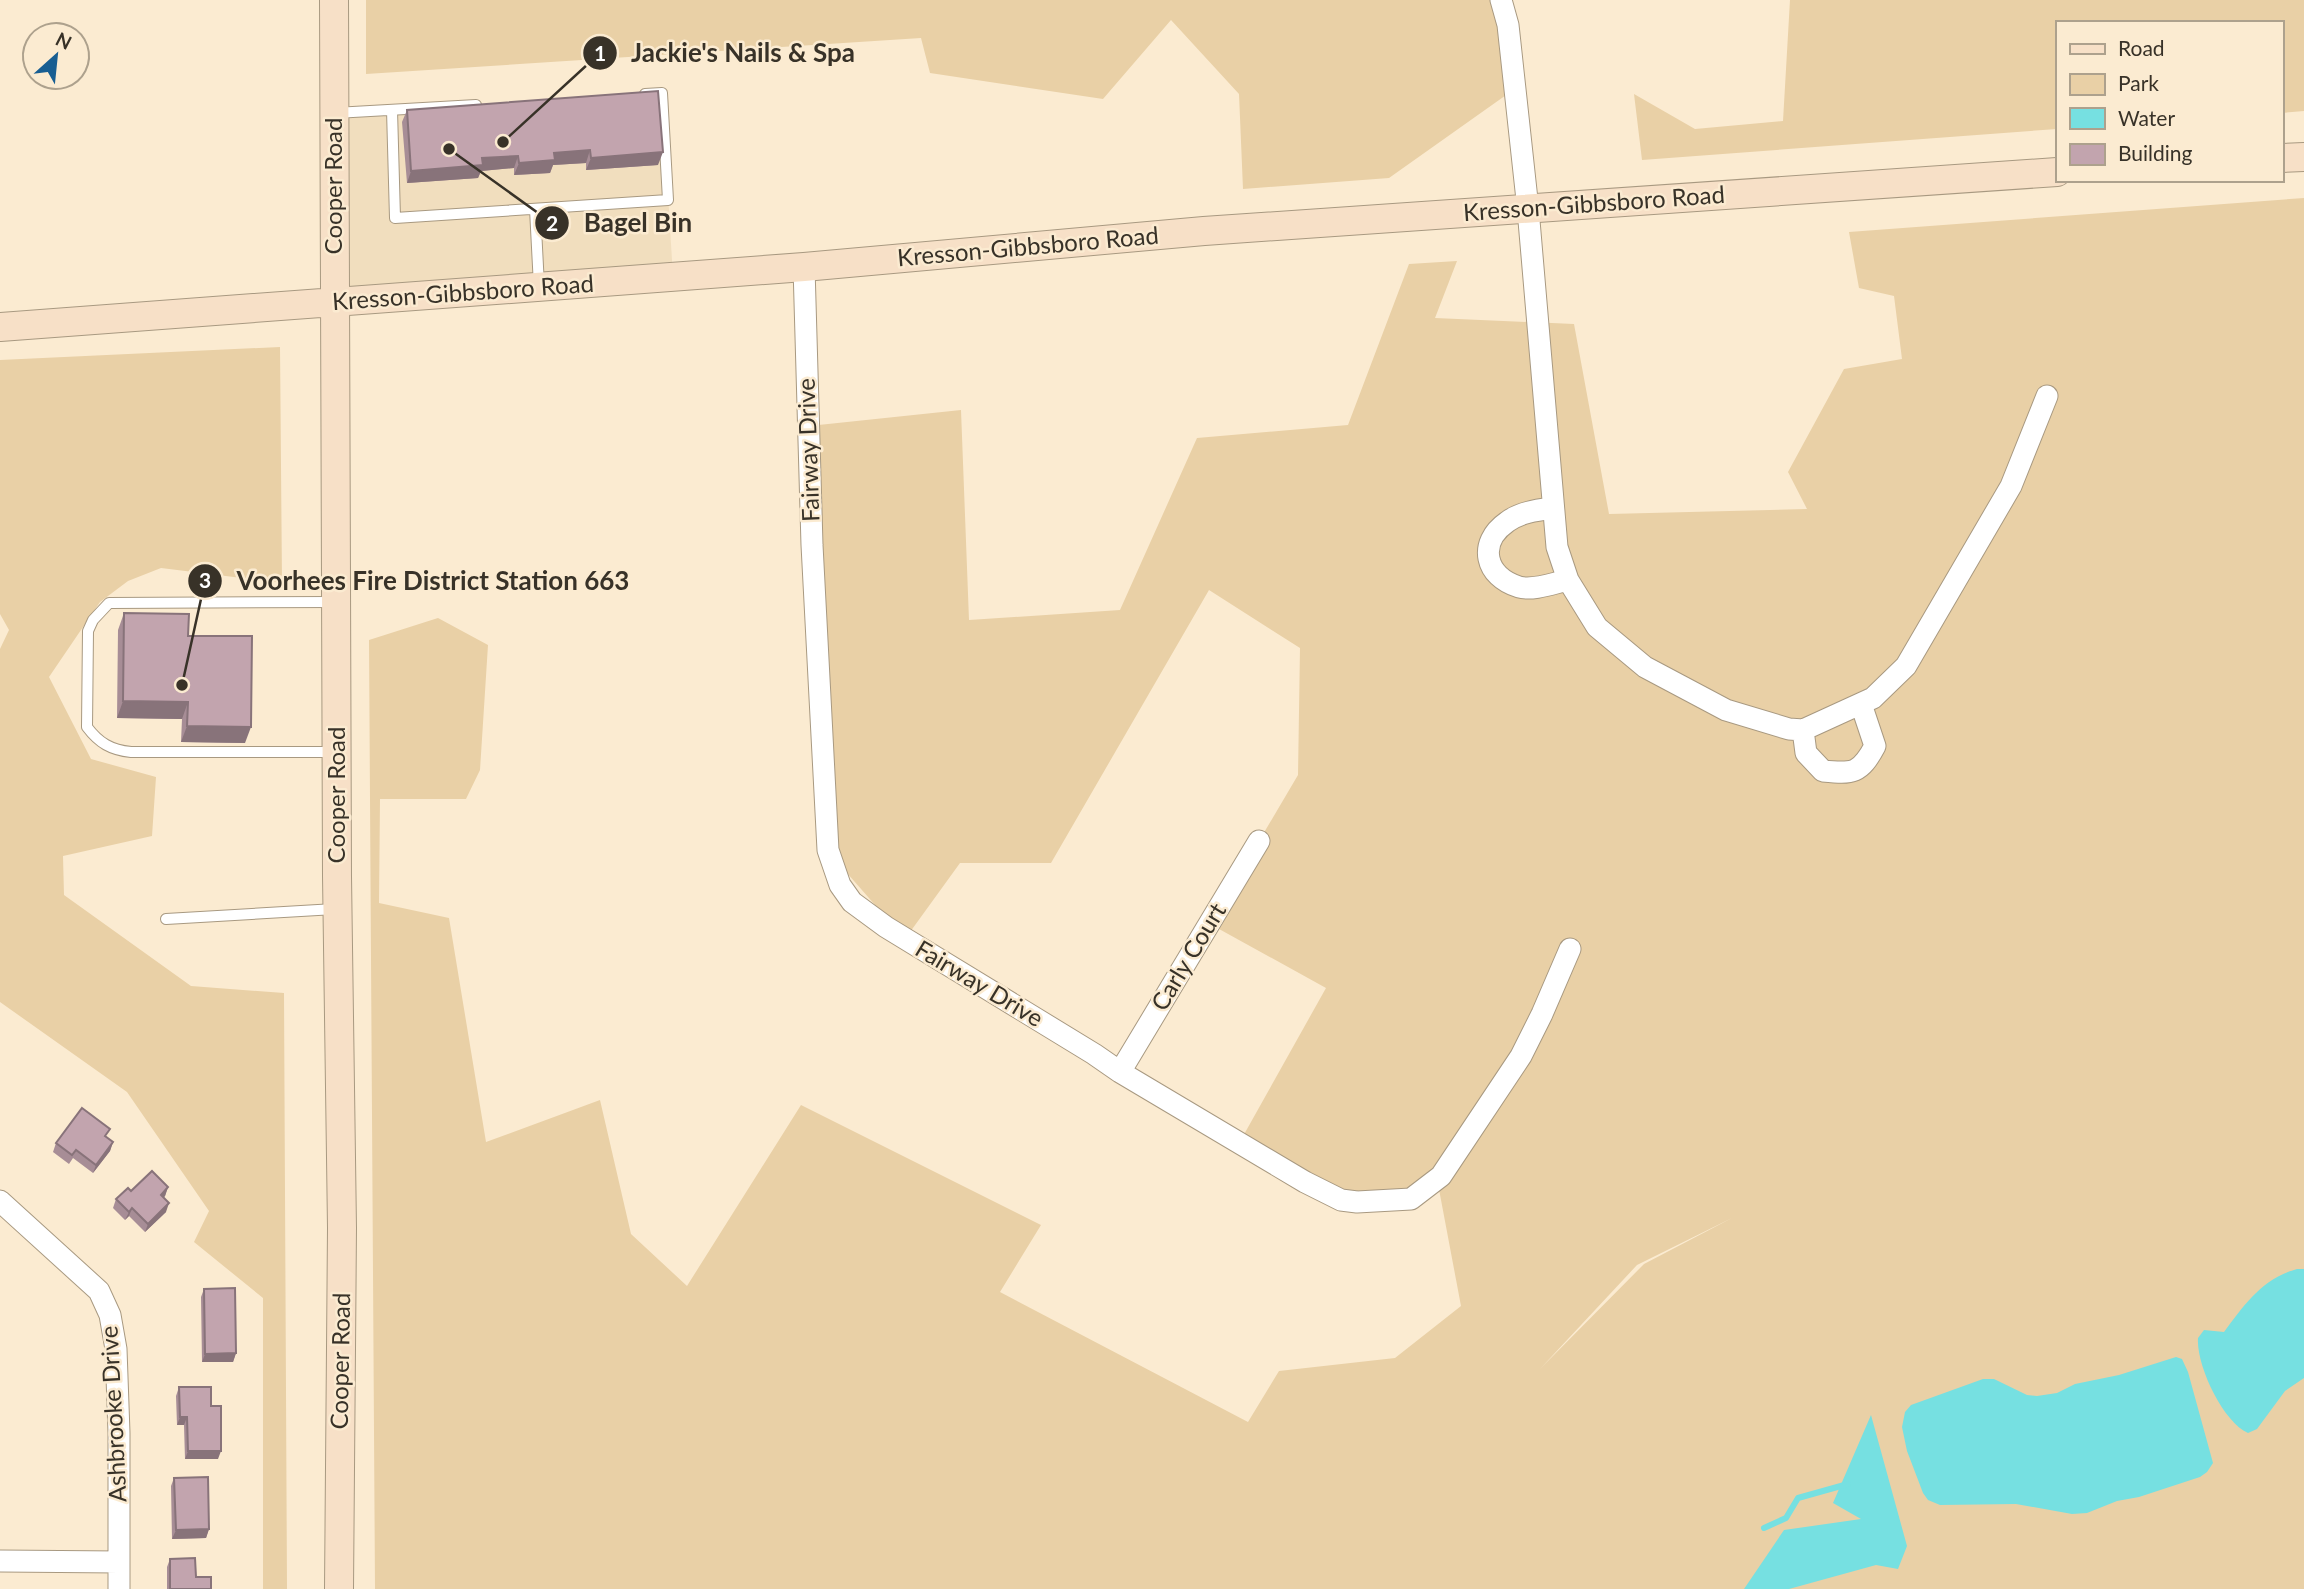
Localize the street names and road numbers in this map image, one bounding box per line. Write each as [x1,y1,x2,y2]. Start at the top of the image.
street label: Cooper Road [318,118,347,254]
street label: Kresson-Gibbsboro Road [1462,179,1726,226]
street label: Kresson-Gibbsboro Road [896,220,1160,271]
street label: Kresson-Gibbsboro Road [331,268,595,315]
street label: Fairway Drive [791,378,825,522]
street label: Cooper Road [321,727,350,863]
street label: Carly Court [1144,897,1231,1015]
street label: Fairway Drive [911,933,1049,1032]
street label: Cooper Road [324,1292,355,1430]
street label: Ashbrooke Drive [93,1325,132,1503]

